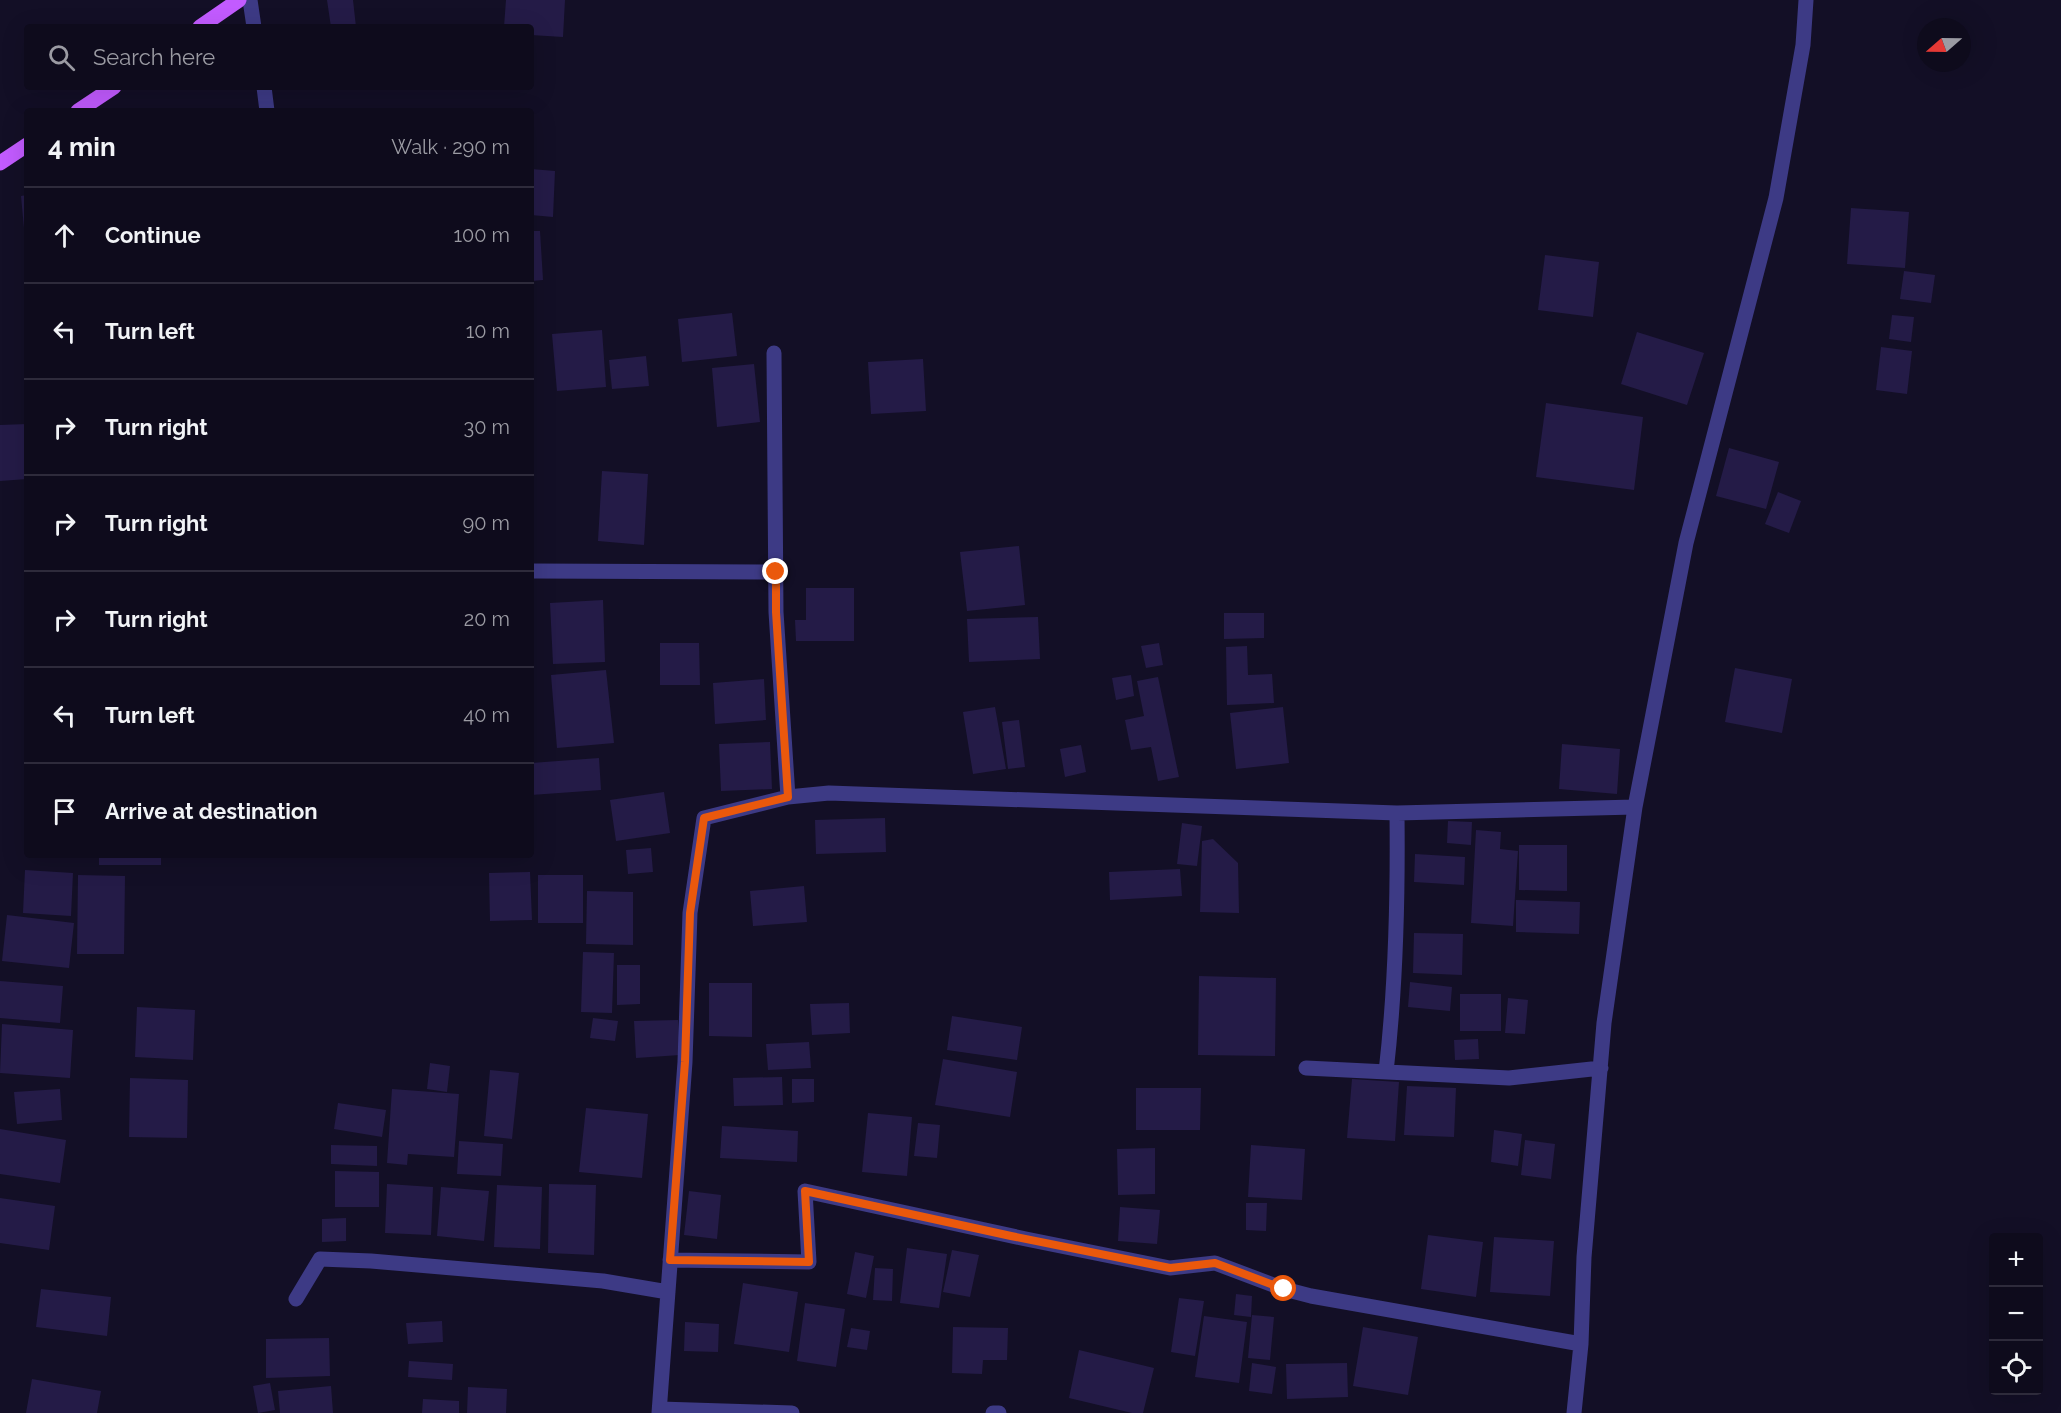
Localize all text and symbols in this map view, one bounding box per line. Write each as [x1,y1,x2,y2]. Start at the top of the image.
north arrow [1917,18,1971,72]
search box [24,24,534,90]
icon: search [45,41,78,74]
text: Search here [93,44,215,70]
text: 4 min [48,132,116,162]
text: Walk · 290 m [391,135,510,159]
icon: ahead [48,219,81,252]
text: Continue [105,222,201,248]
text: 100 m [453,223,510,247]
icon: left [48,315,81,348]
text: Turn left [105,318,195,344]
text: 10 m [466,319,510,343]
icon: right [48,411,81,444]
text: Turn right [105,414,208,440]
text: 30 m [464,415,510,439]
icon: right [48,507,81,540]
text: Turn right [105,510,208,536]
text: 90 m [463,511,510,535]
route end [762,558,788,584]
icon: right [48,603,81,636]
text: Turn right [105,606,208,632]
text: 20 m [464,607,510,631]
icon: left [48,699,81,732]
text: Turn left [105,702,195,728]
text: 40 m [463,703,510,727]
icon: arrive [48,795,81,828]
text: Arrive at destination [105,798,318,824]
map controls [1989,1233,2043,1395]
button: + [1989,1233,2043,1287]
route start [1270,1275,1296,1301]
button: − [1989,1287,2043,1341]
button: locate [1989,1341,2043,1395]

